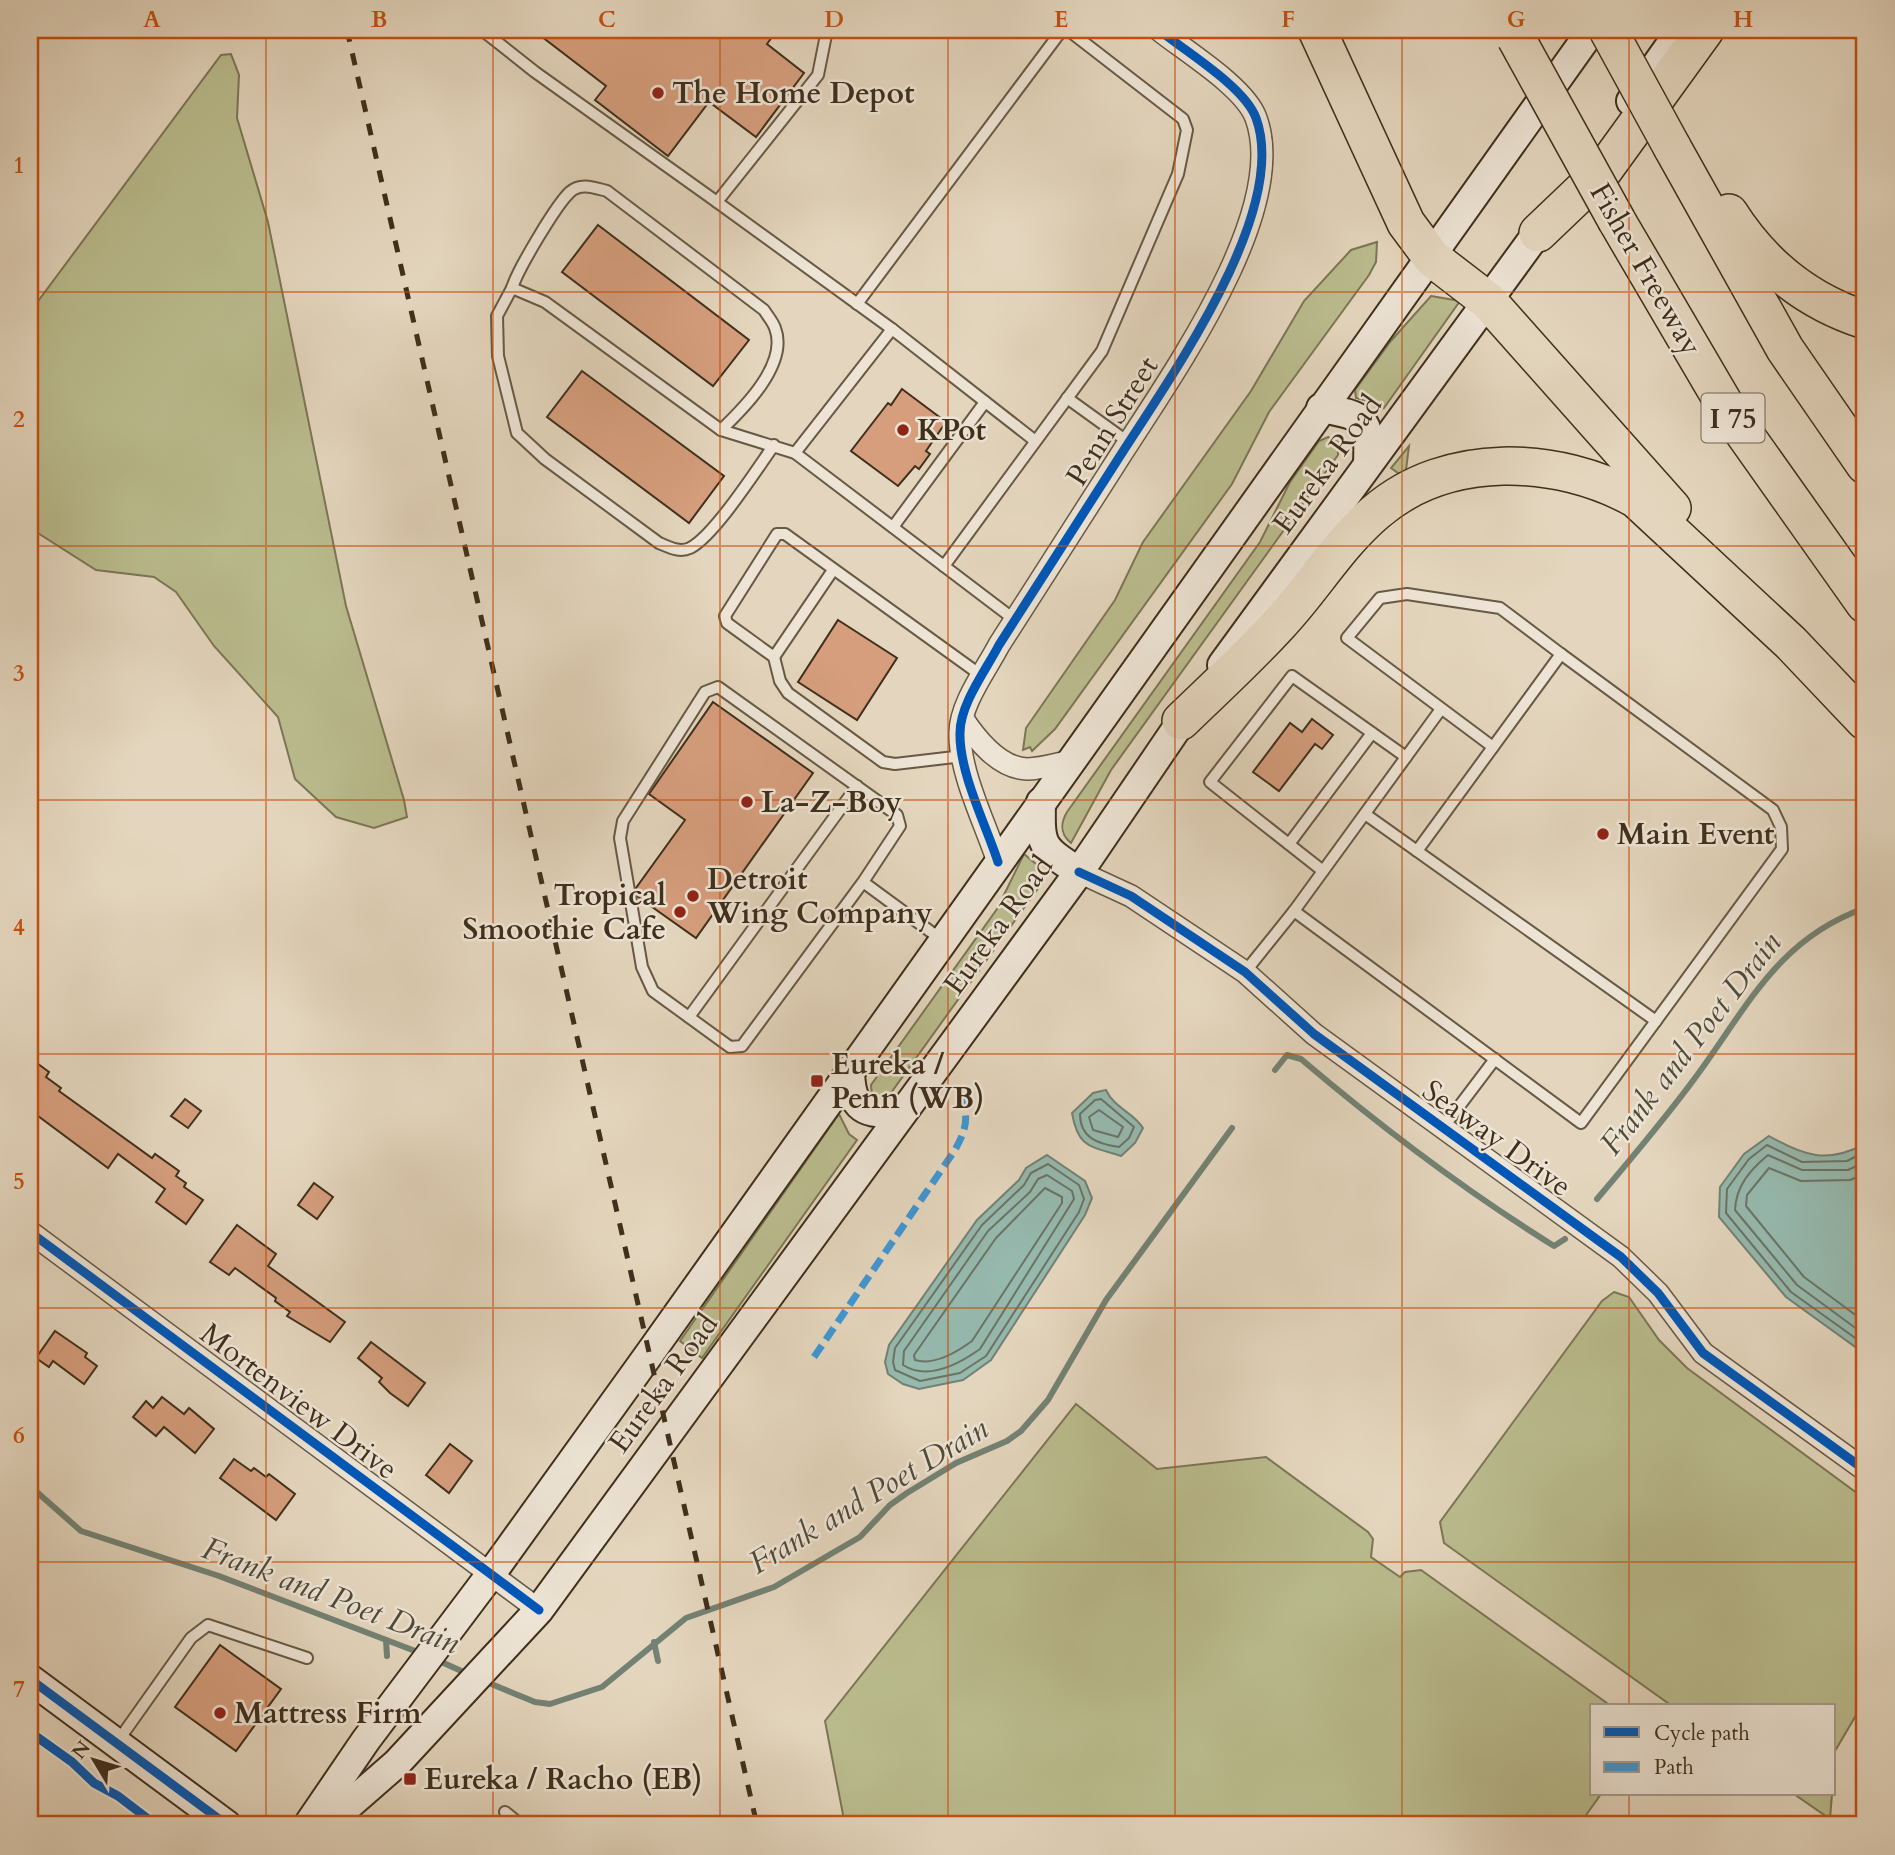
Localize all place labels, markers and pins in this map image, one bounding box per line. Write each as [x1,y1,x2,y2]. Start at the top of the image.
place label: The Home Depot [672,73,915,114]
marker: The Home Depot [650,85,666,101]
place label: KPot [917,410,987,451]
marker: KPot [895,422,911,438]
place label: La-Z-Boy [761,782,902,823]
marker: La-Z-Boy [739,794,755,810]
place label: Main Event [1617,814,1775,855]
marker: Main Event [1595,826,1611,842]
place label: Detroit Wing Company [706,859,933,934]
place label: Tropical Smoothie Cafe [462,875,666,950]
marker: Detroit Wing Company [685,888,701,904]
marker: Tropical Smoothie Cafe [672,904,688,920]
place label: Eureka / Penn (WB) [831,1044,984,1119]
marker: Eureka / Penn (WB) [809,1073,825,1089]
place label: Mattress Firm [234,1693,422,1734]
marker: Mattress Firm [212,1705,228,1721]
place label: Eureka / Racho (EB) [424,1759,703,1800]
marker: Eureka / Racho (EB) [402,1771,418,1787]

